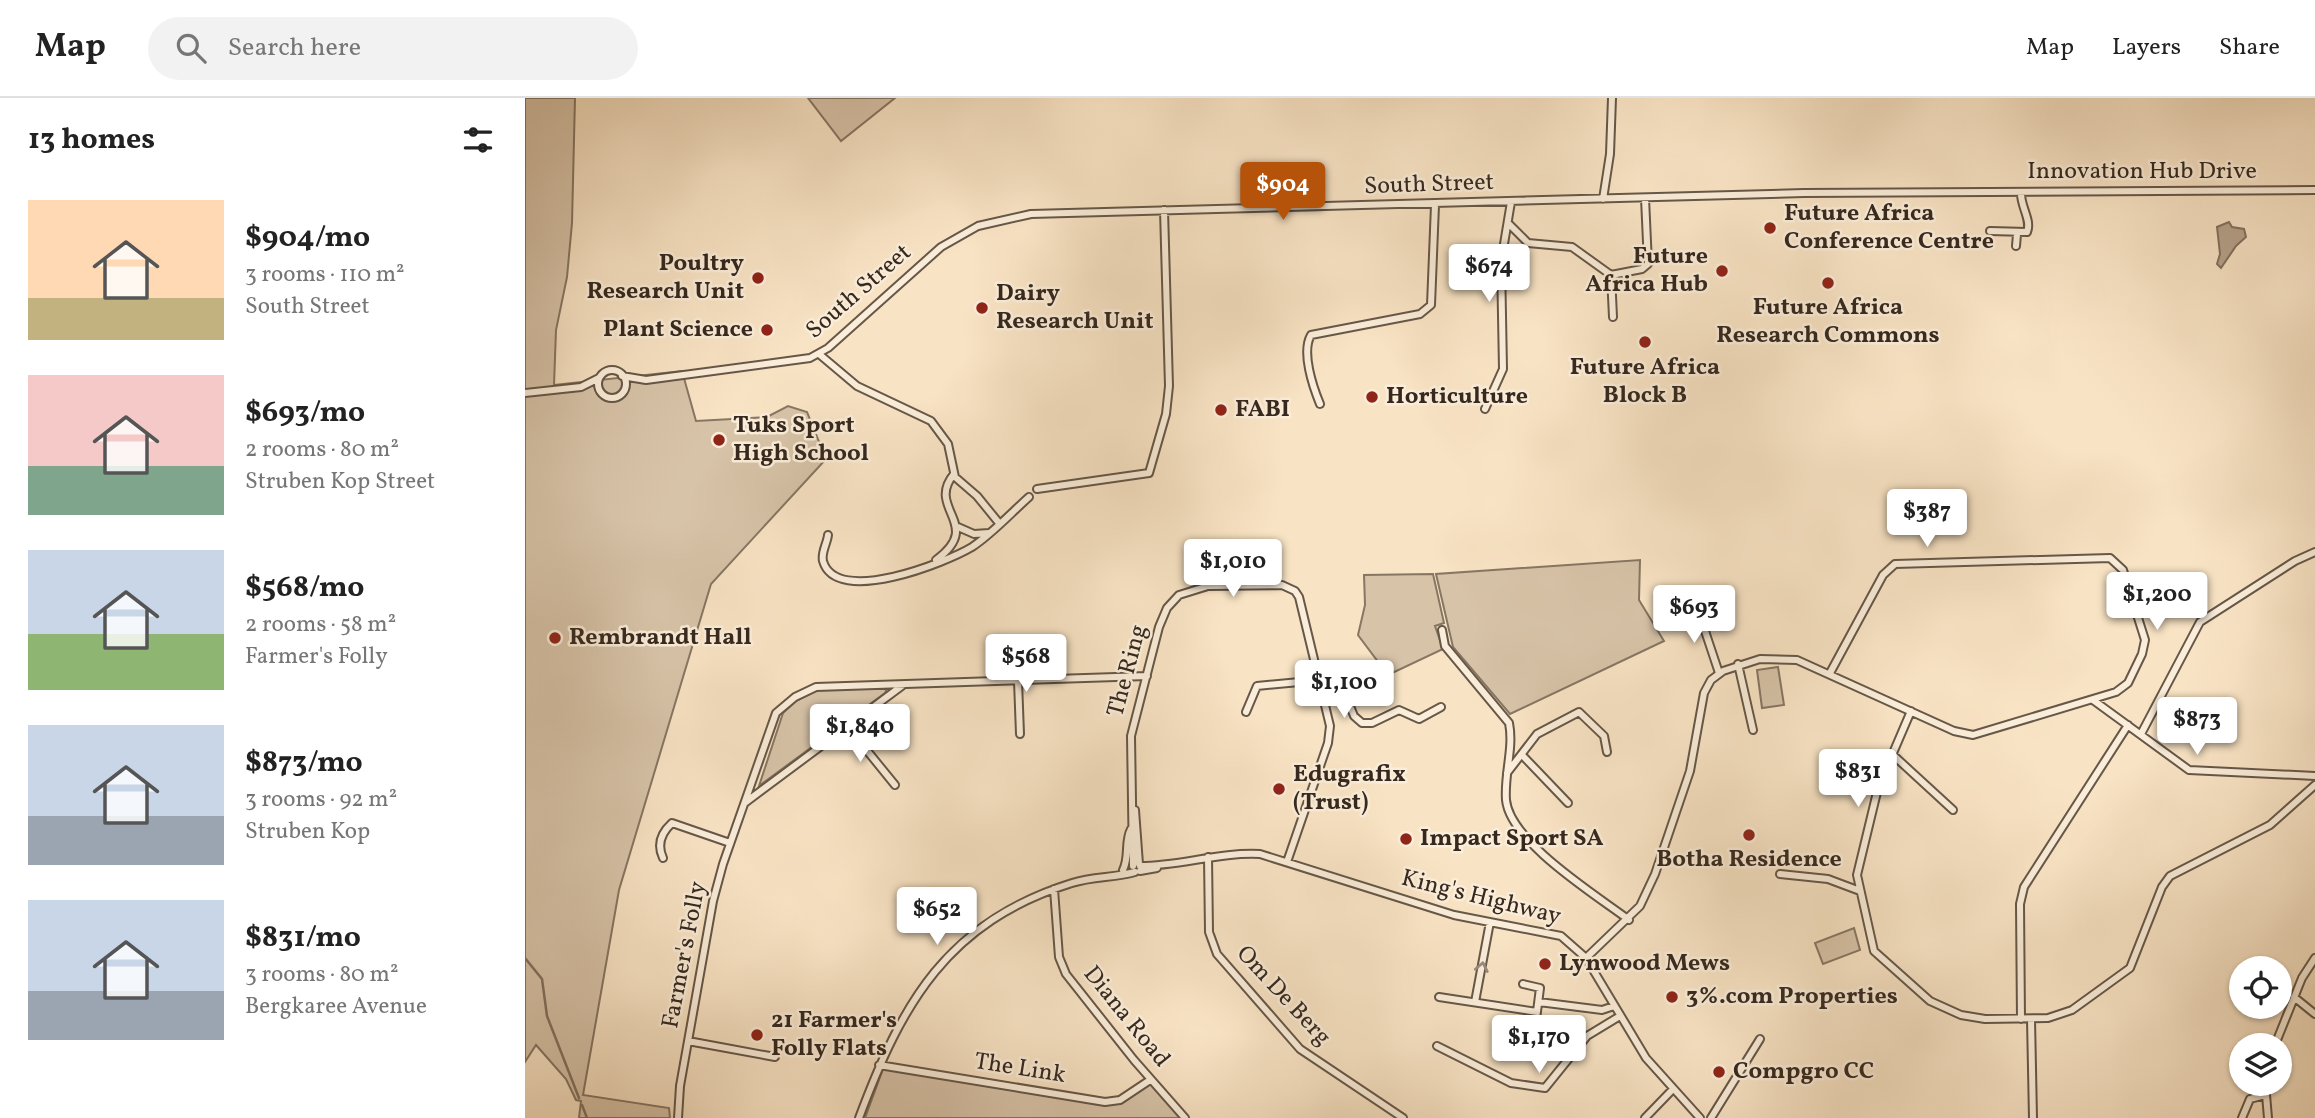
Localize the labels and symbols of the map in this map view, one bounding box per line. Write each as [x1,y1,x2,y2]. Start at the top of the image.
street label: Innovation Hub Drive [2027,155,2257,189]
pin: $904 [1242,162,1324,222]
street label: South Street [1363,166,1495,204]
place label: Future Africa Conference Centre [1784,197,1994,259]
marker: Future Africa Conference Centre [1762,220,1778,236]
street label: South Street [799,237,919,347]
place label: Future Africa Hub [1585,240,1708,302]
pin: $674 [1448,244,1530,304]
place label: Poultry Research Unit [586,247,745,309]
marker: Future Africa Hub [1714,263,1730,279]
marker: Poultry Research Unit [750,270,766,286]
marker: Future Africa Research Commons [1820,275,1836,291]
place label: Dairy Research Unit [996,277,1154,339]
place label: Future Africa Research Commons [1716,291,1940,353]
marker: Dairy Research Unit [974,300,990,316]
place label: Plant Science [603,313,753,347]
marker: Plant Science [759,322,775,338]
marker: Future Africa Block B [1637,334,1653,350]
place label: Future Africa Block B [1570,351,1720,413]
place label: Horticulture [1386,380,1528,414]
marker: Horticulture [1364,389,1380,405]
place label: FABI [1235,393,1290,427]
marker: FABI [1213,402,1229,418]
place label: Tuks Sport High School [733,409,869,471]
marker: Tuks Sport High School [711,432,727,448]
pin: $387 [1886,490,1968,549]
pin: $1,010 [1176,540,1290,599]
pin: $1,200 [2100,573,2214,632]
pin: $693 [1653,586,1735,645]
place label: Rembrandt Hall [569,621,752,655]
street label: The Ring [1099,621,1157,721]
marker: Rembrandt Hall [547,630,563,646]
pin: $568 [985,634,1067,694]
pin: $1,100 [1287,660,1401,720]
pin: $873 [2156,698,2238,757]
pin: $1,840 [803,704,917,764]
pin: $831 [1817,750,1899,809]
place label: Edugrafix (Trust) [1293,758,1406,820]
marker: Edugrafix (Trust) [1271,781,1287,797]
place label: Impact Sport SA [1420,822,1603,856]
marker: Botha Residence [1741,827,1757,843]
marker: Impact Sport SA [1398,831,1414,847]
place label: Botha Residence [1656,843,1842,877]
street label: King's Highway [1398,862,1565,934]
street label: Farmer's Folly [654,879,716,1031]
pin: $652 [896,888,978,947]
street label: Om De Berg [1228,938,1338,1054]
place label: Lynwood Mews [1559,947,1730,981]
marker: Lynwood Mews [1537,956,1553,972]
street label: Diana Road [1074,959,1178,1075]
one-way arrow [1474,961,1489,973]
place label: 3%.com Properties [1686,980,1898,1014]
marker: 3%.com Properties [1664,989,1680,1005]
place label: 21 Farmer's Folly Flats [771,1004,897,1066]
pin: $1,170 [1482,1016,1596,1075]
marker: 21 Farmer's Folly Flats [749,1027,765,1043]
street label: The Link [972,1045,1068,1093]
place label: Compgro CC [1733,1055,1874,1089]
marker: Compgro CC [1711,1064,1727,1080]

